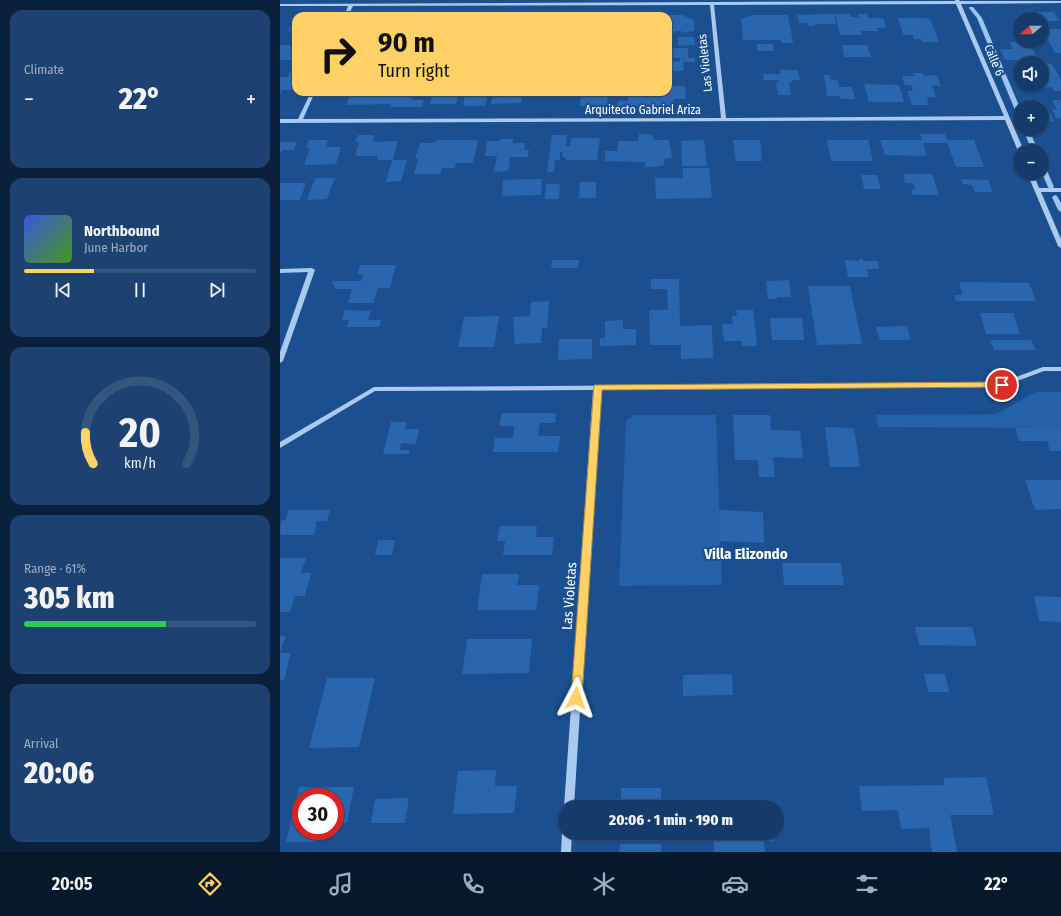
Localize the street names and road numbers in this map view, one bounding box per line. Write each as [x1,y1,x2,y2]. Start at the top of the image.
street label: Las Violetas [695,33,715,93]
street label: Calle 6 [981,42,1007,78]
street label: Arquitecto Gabriel Ariza [585,103,701,117]
street label: Las Violetas [559,562,580,631]

